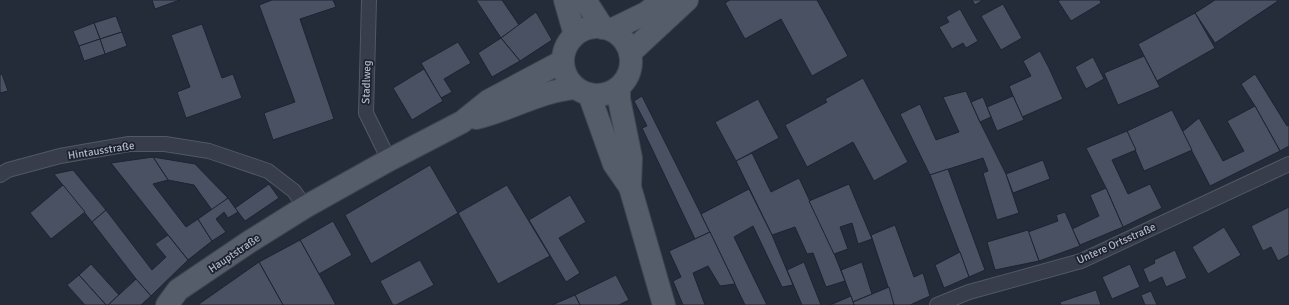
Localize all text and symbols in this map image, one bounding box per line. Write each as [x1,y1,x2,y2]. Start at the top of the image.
street label: Stadlweg [359,60,374,104]
street label: Hintausstraße [67,139,135,162]
street label: Untere Ortsstraße [1075,220,1158,267]
street label: Hauptstraße [206,231,263,275]

